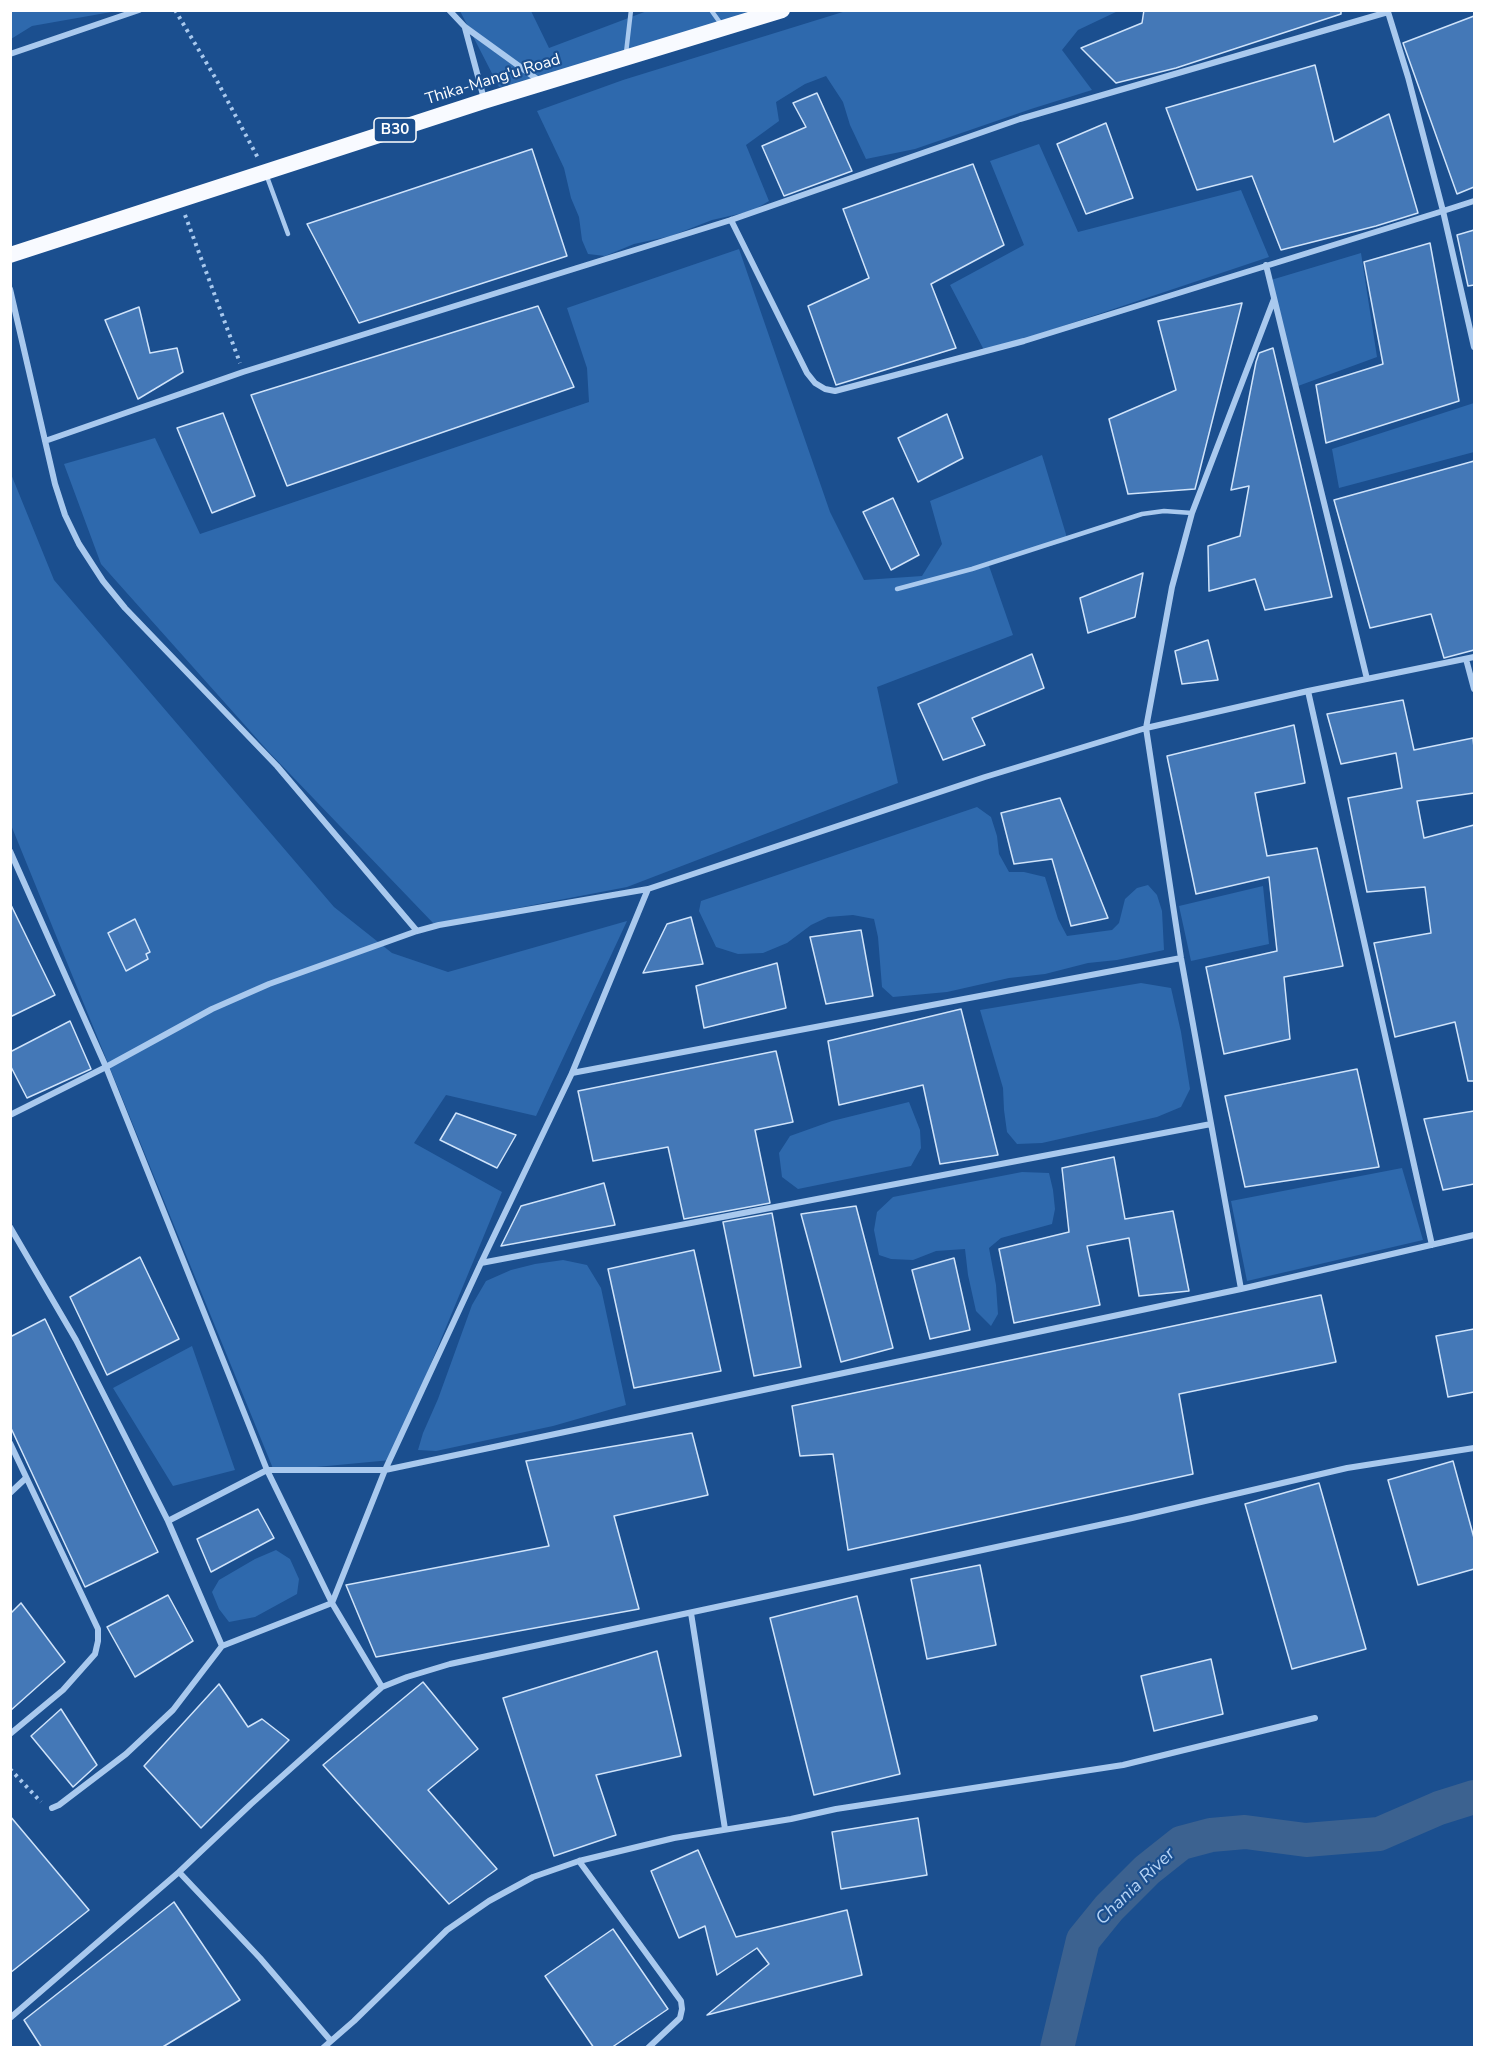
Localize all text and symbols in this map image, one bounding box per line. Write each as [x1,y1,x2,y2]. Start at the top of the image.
street label: Thika-Mang'u Road [423,50,563,110]
road number: B30 [374,118,416,142]
water label: Chania River [1092,1844,1180,1930]

